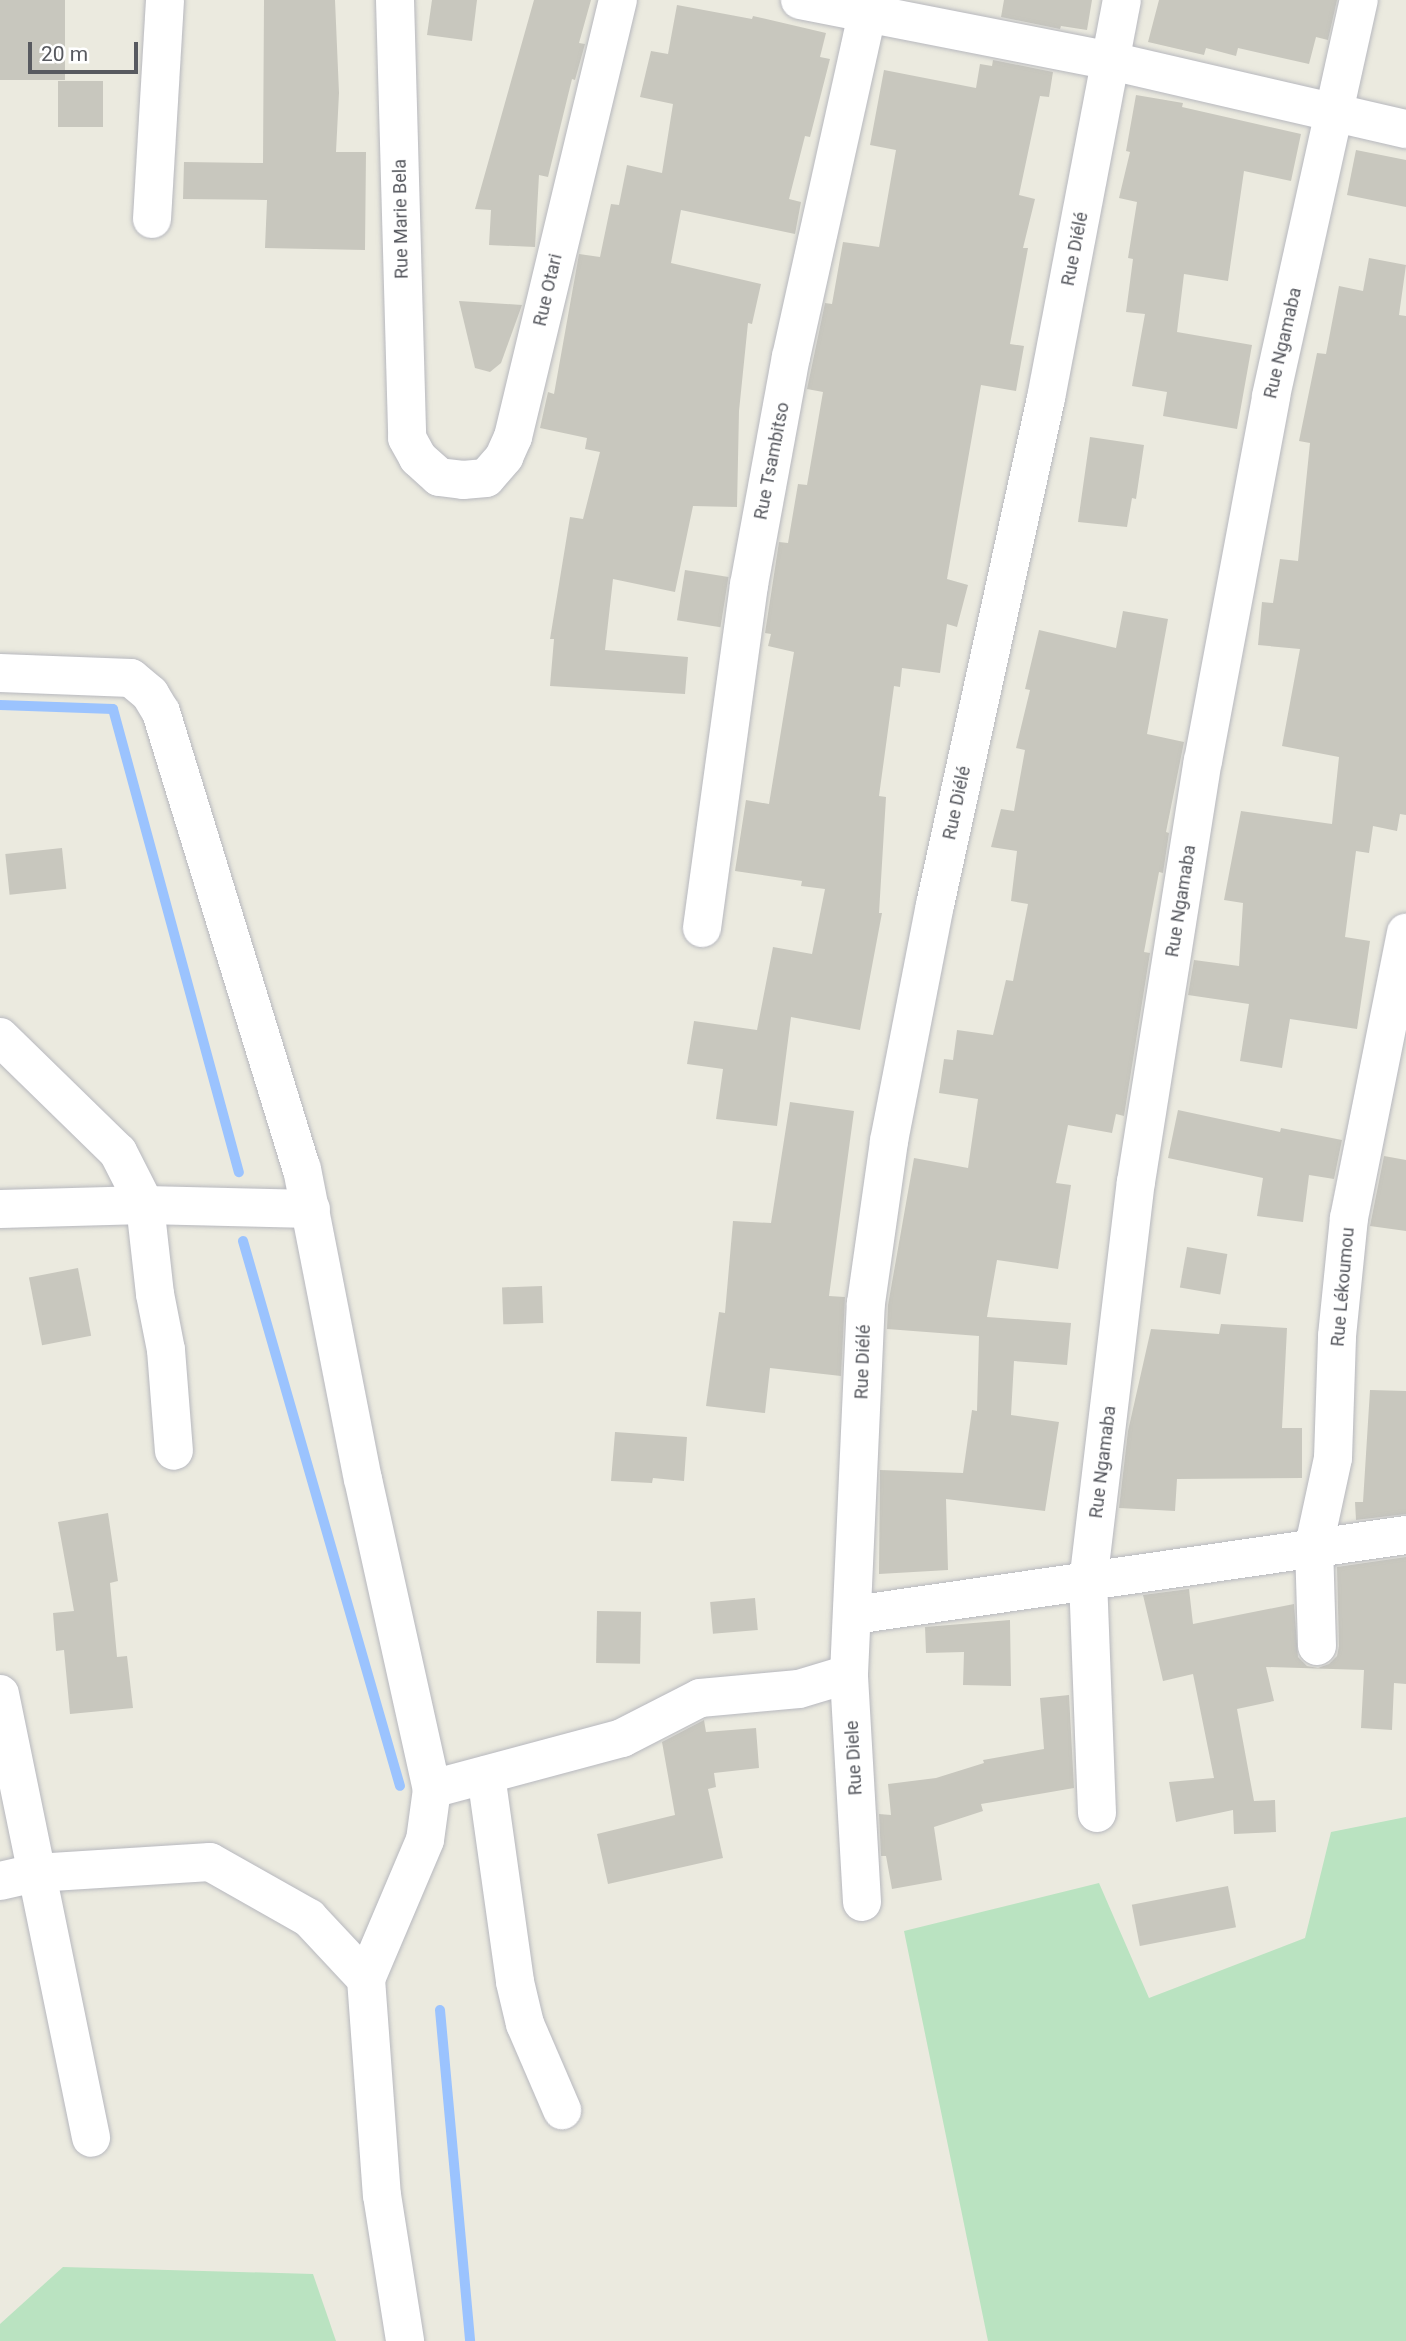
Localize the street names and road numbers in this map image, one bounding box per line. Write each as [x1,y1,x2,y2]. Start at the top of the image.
street label: Rue Marie Bela [389,159,413,279]
street label: Rue Diélé [1057,210,1093,288]
street label: Rue Otari [529,252,567,328]
street label: Rue Ngamaba [1260,285,1306,401]
street label: Rue Tsambitso [750,400,794,522]
street label: Rue Diélé [939,764,975,842]
street label: Rue Ngamaba [1161,843,1201,959]
street label: Rue Lékoumou [1327,1227,1359,1347]
street label: Rue Diélé [851,1324,875,1400]
street label: Rue Ngamaba [1085,1404,1121,1520]
street label: Rue Diele [841,1720,867,1796]

